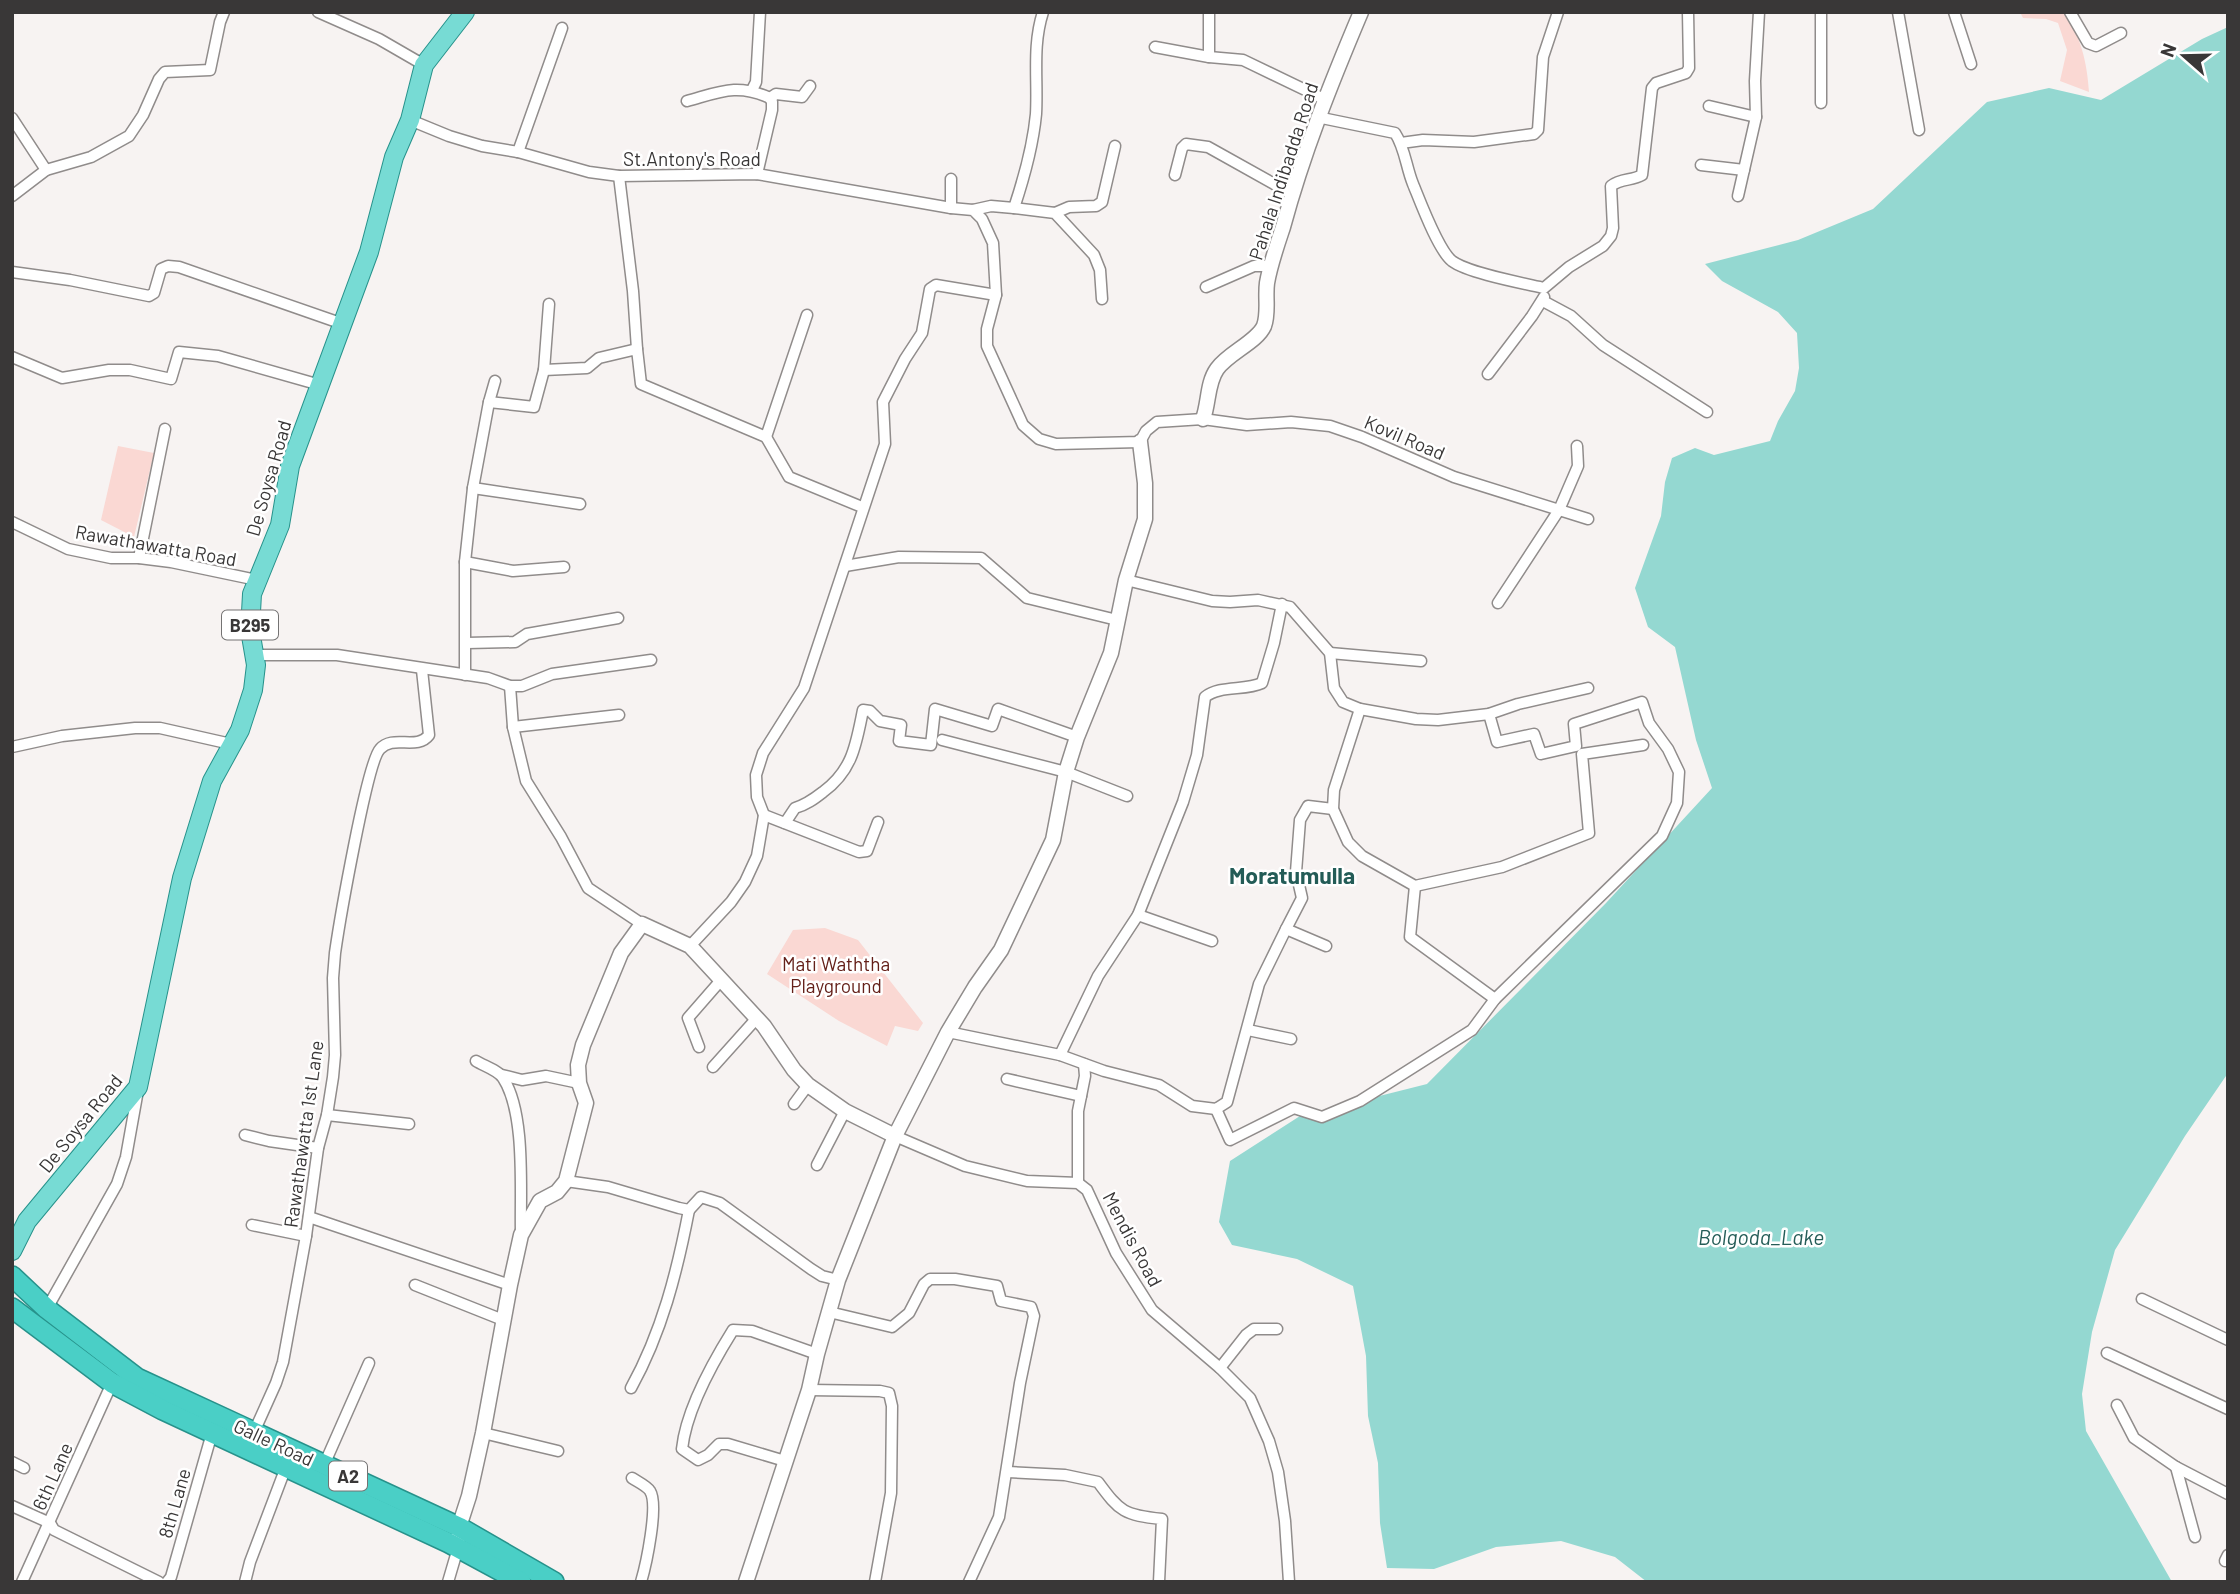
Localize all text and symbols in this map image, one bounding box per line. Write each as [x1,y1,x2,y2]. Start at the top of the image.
north arrow [2149,21,2219,91]
text: N [2155,40,2181,60]
street label: Pahala Indibadda Road [1243,79,1323,263]
street label: St.Antony's Road [623,147,761,170]
street label: Kovil Road [1361,410,1449,464]
street label: De Soysa Road [240,417,296,539]
street label: Rawathawatta Road [73,519,239,571]
road number: B295 [222,610,278,640]
district label: Moratumulla [1229,861,1355,889]
park label: Mati Waththa Playground [782,952,890,997]
street label: Rawathawatta 1st Lane [278,1039,328,1229]
street label: De Soysa Road [33,1069,127,1177]
street label: Mendis Road [1098,1188,1168,1290]
water label: Bolgoda_Lake [1698,1224,1824,1249]
street label: Galle Road [230,1413,318,1471]
street label: 6th Lane [27,1439,77,1513]
road number: A2 [329,1462,367,1490]
street label: 8th Lane [153,1465,195,1541]

